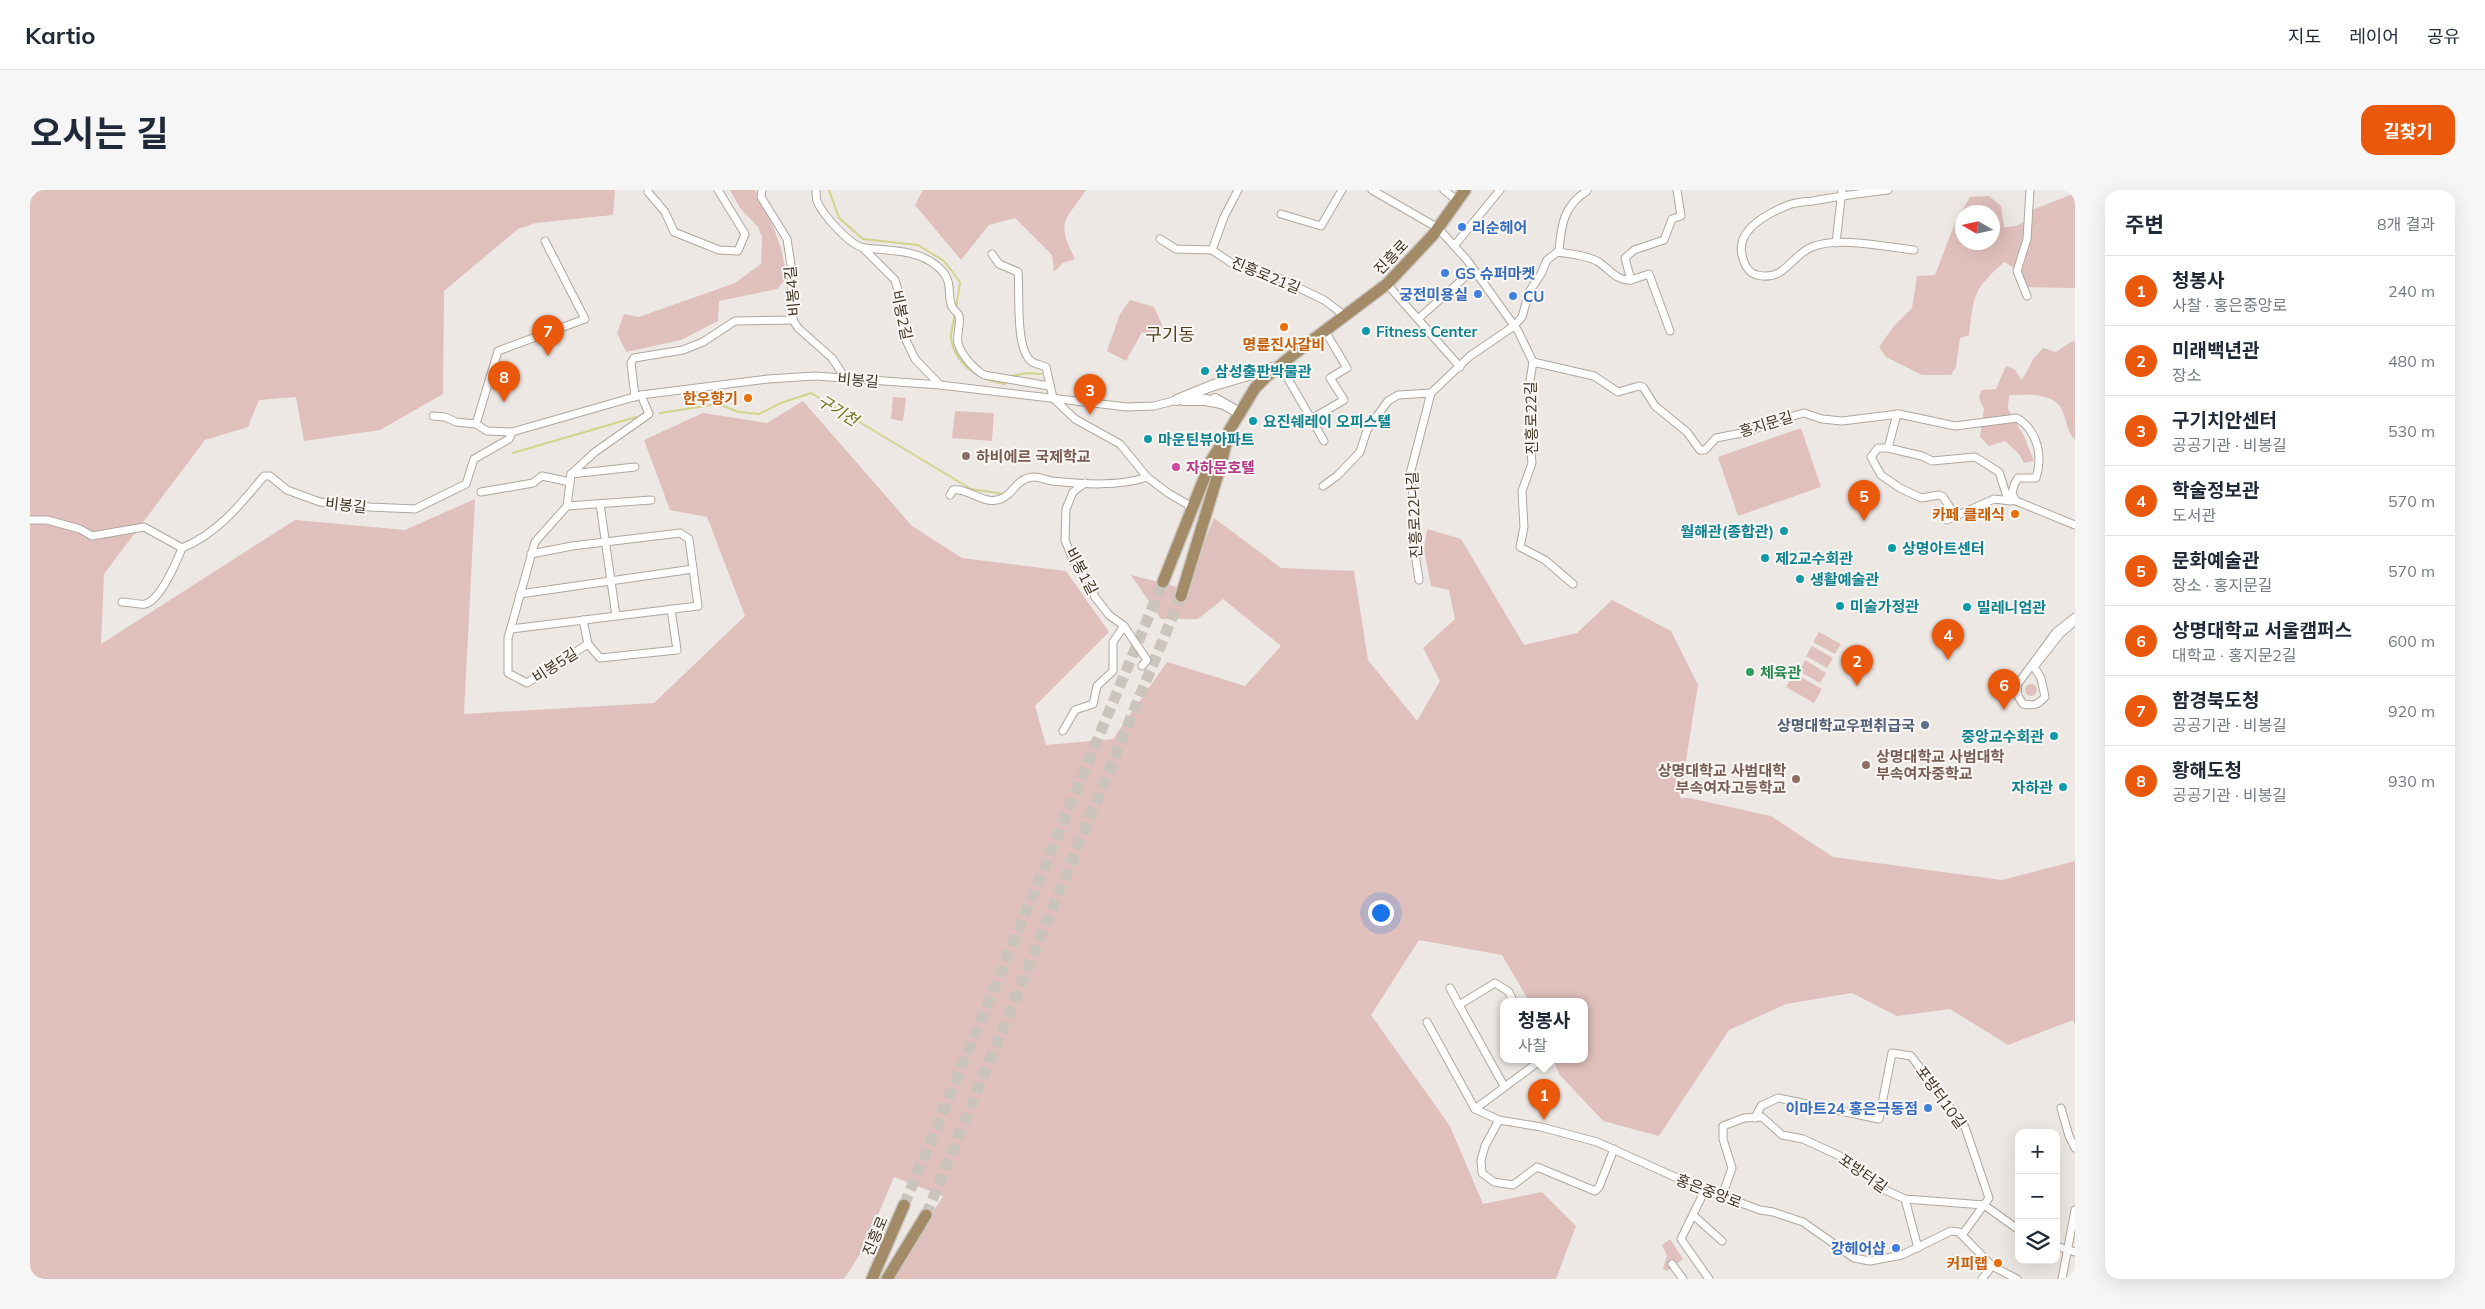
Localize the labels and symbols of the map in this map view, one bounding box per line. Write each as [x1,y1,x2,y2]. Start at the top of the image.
north arrow [1955,205,2000,250]
place label: 리순헤어 [1472,218,1527,237]
marker: 리순헤어 [1456,221,1468,233]
street label: 진흥로 [1370,236,1412,278]
street label: 진흥로21길 [1229,252,1303,298]
place label: GS 슈퍼마켓 [1455,264,1535,283]
street label: 비봉4길 [780,265,804,317]
marker: GS 슈퍼마켓 [1439,267,1451,279]
place label: 궁전미용실 [1399,285,1468,304]
place label: CU [1523,287,1544,306]
street label: 비봉2길 [887,288,917,342]
marker: 궁전미용실 [1472,288,1484,300]
marker: CU [1507,290,1519,302]
pin: 7 [532,315,564,356]
marker: 명륜진사갈비 [1278,321,1290,333]
place label: Fitness Center [1376,322,1477,341]
district label: 구기동 [1145,323,1195,346]
marker: Fitness Center [1360,325,1372,337]
place label: 명륜진사갈비 [1243,335,1325,354]
pin: 8 [488,361,520,402]
place label: 삼성출판박물관 [1215,362,1312,381]
marker: 삼성출판박물관 [1199,365,1211,377]
street label: 비봉길 [837,369,879,391]
pin: 3 [1074,374,1106,415]
street label: 진흥로22길 [1521,381,1541,455]
place label: 한우향기 [683,389,738,408]
water label: 구기천 [814,390,864,431]
marker: 한우향기 [742,392,754,404]
street label: 홍지문길 [1737,407,1795,441]
place label: 요진쉐레이 오피스텔 [1263,412,1391,431]
marker: 요진쉐레이 오피스텔 [1247,415,1259,427]
place label: 마운틴뷰아파트 [1158,430,1255,449]
marker: 마운틴뷰아파트 [1142,433,1154,445]
place label: 하비에르 국제학교 [976,447,1091,466]
marker: 하비에르 국제학교 [960,450,972,462]
place label: 자하문호텔 [1186,458,1255,477]
marker: 자하문호텔 [1170,461,1182,473]
street label: 진흥로22나길 [1402,471,1426,559]
pin: 5 [1848,480,1880,521]
street label: 비봉길 [324,493,368,517]
place label: 카페 클래식 [1932,505,2005,524]
marker: 카페 클래식 [2009,508,2021,520]
place label: 월해관(종합관) [1681,522,1774,541]
marker: 월해관(종합관) [1778,525,1790,537]
place label: 상명아트센터 [1902,539,1985,558]
marker: 상명아트센터 [1886,542,1898,554]
street label: 비봉1길 [1062,544,1102,598]
place label: 제2교수회관 [1775,549,1853,568]
marker: 제2교수회관 [1759,552,1771,564]
place label: 생활예술관 [1810,570,1879,589]
marker: 생활예술관 [1794,573,1806,585]
place label: 미술가정관 [1850,597,1919,616]
place label: 밀레니엄관 [1977,598,2046,617]
marker: 미술가정관 [1834,600,1846,612]
marker: 밀레니엄관 [1961,601,1973,613]
pin: 4 [1932,619,1964,660]
street label: 비봉5길 [529,643,581,687]
pin: 2 [1841,645,1873,686]
place label: 체육관 [1760,663,1802,682]
marker: 체육관 [1744,666,1756,678]
pin: 6 [1988,669,2020,710]
place label: 상명대학교우편취급국 [1777,716,1915,735]
marker: 상명대학교우편취급국 [1919,719,1931,731]
place label: 중앙교수회관 [1961,727,2044,746]
marker: 중앙교수회관 [2048,730,2060,742]
place label: 상명대학교 사범대학 부속여자중학교 [1876,747,2005,783]
marker: 상명대학교 사범대학 부속여자중학교 [1860,759,1872,771]
place label: 상명대학교 사범대학 부속여자고등학교 [1658,761,1786,797]
marker: 상명대학교 사범대학 부속여자고등학교 [1790,773,1802,785]
place label: 자하관 [2012,778,2053,797]
marker: 자하관 [2057,781,2069,793]
your location [1368,900,1394,926]
street label: 포방터10길 [1912,1062,1970,1132]
pin: 1 [1528,1079,1560,1120]
place label: 이마트24 홍은극동점 [1785,1099,1918,1118]
marker: 이마트24 홍은극동점 [1922,1102,1934,1114]
street label: 포방터길 [1835,1149,1891,1197]
street label: 홍은중앙로 [1673,1170,1745,1212]
street label: 진흥로 [858,1213,892,1259]
place label: 강헤어샵 [1831,1239,1886,1258]
marker: 강헤어샵 [1890,1242,1902,1254]
place label: 커피랩 [1947,1254,1988,1273]
marker: 커피랩 [1992,1257,2004,1269]

